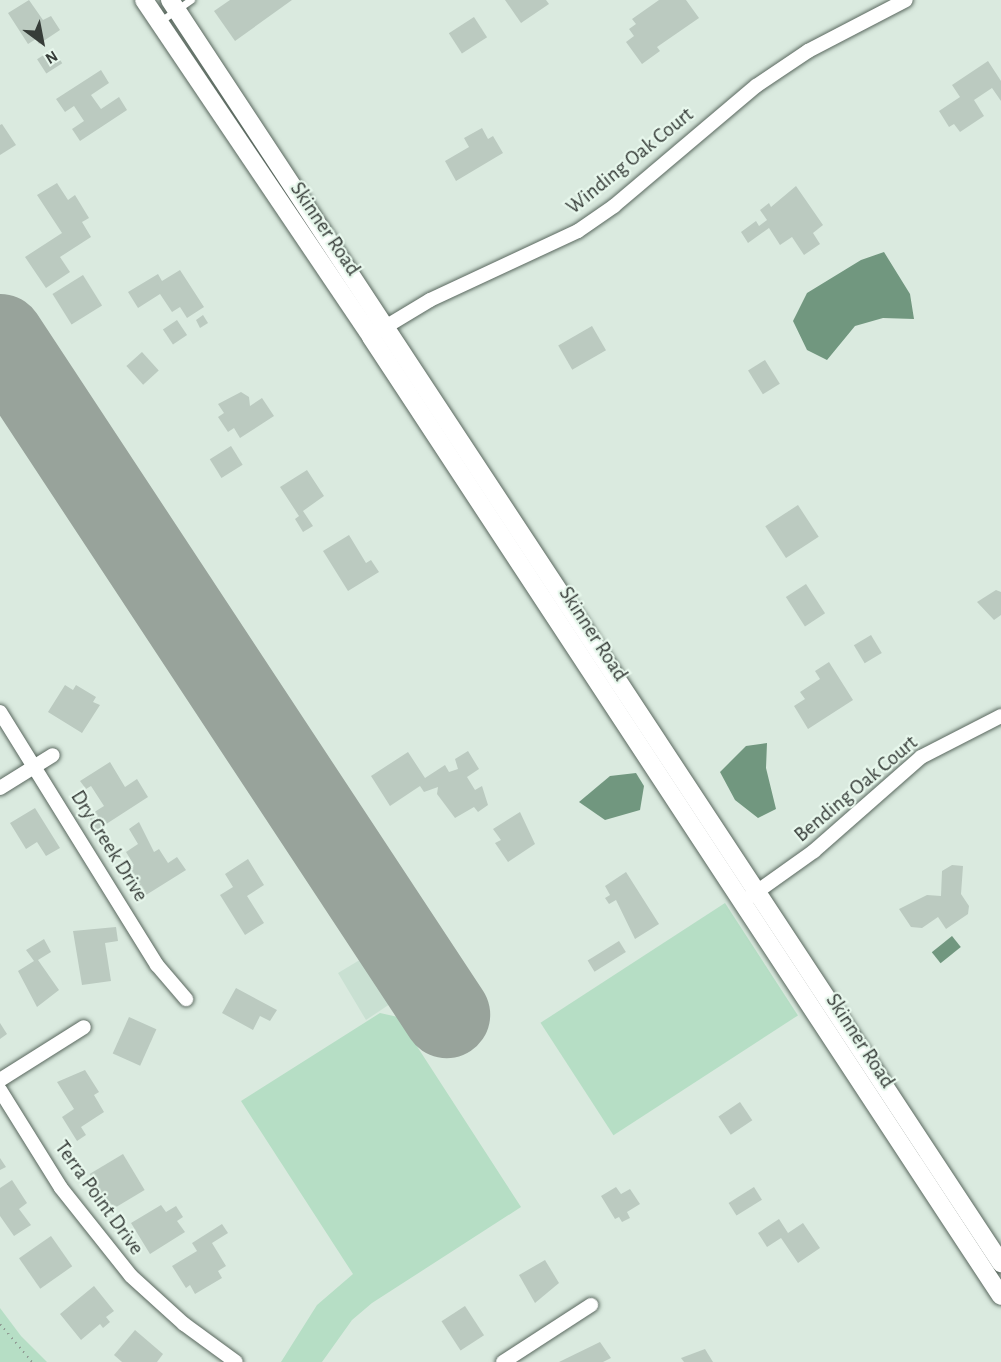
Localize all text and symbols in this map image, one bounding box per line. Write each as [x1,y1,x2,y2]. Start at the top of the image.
north arrow [12,12,72,72]
text: N [43,48,60,67]
street label: Winding Oak Court [561,102,699,220]
street label: Skinner Road [284,177,366,281]
street label: Skinner Road [553,582,633,686]
street label: Bending Oak Court [789,730,923,848]
street label: Dry Creek Drive [65,786,153,906]
street label: Skinner Road [820,989,900,1093]
street label: Terra Point Drive [49,1136,149,1260]

